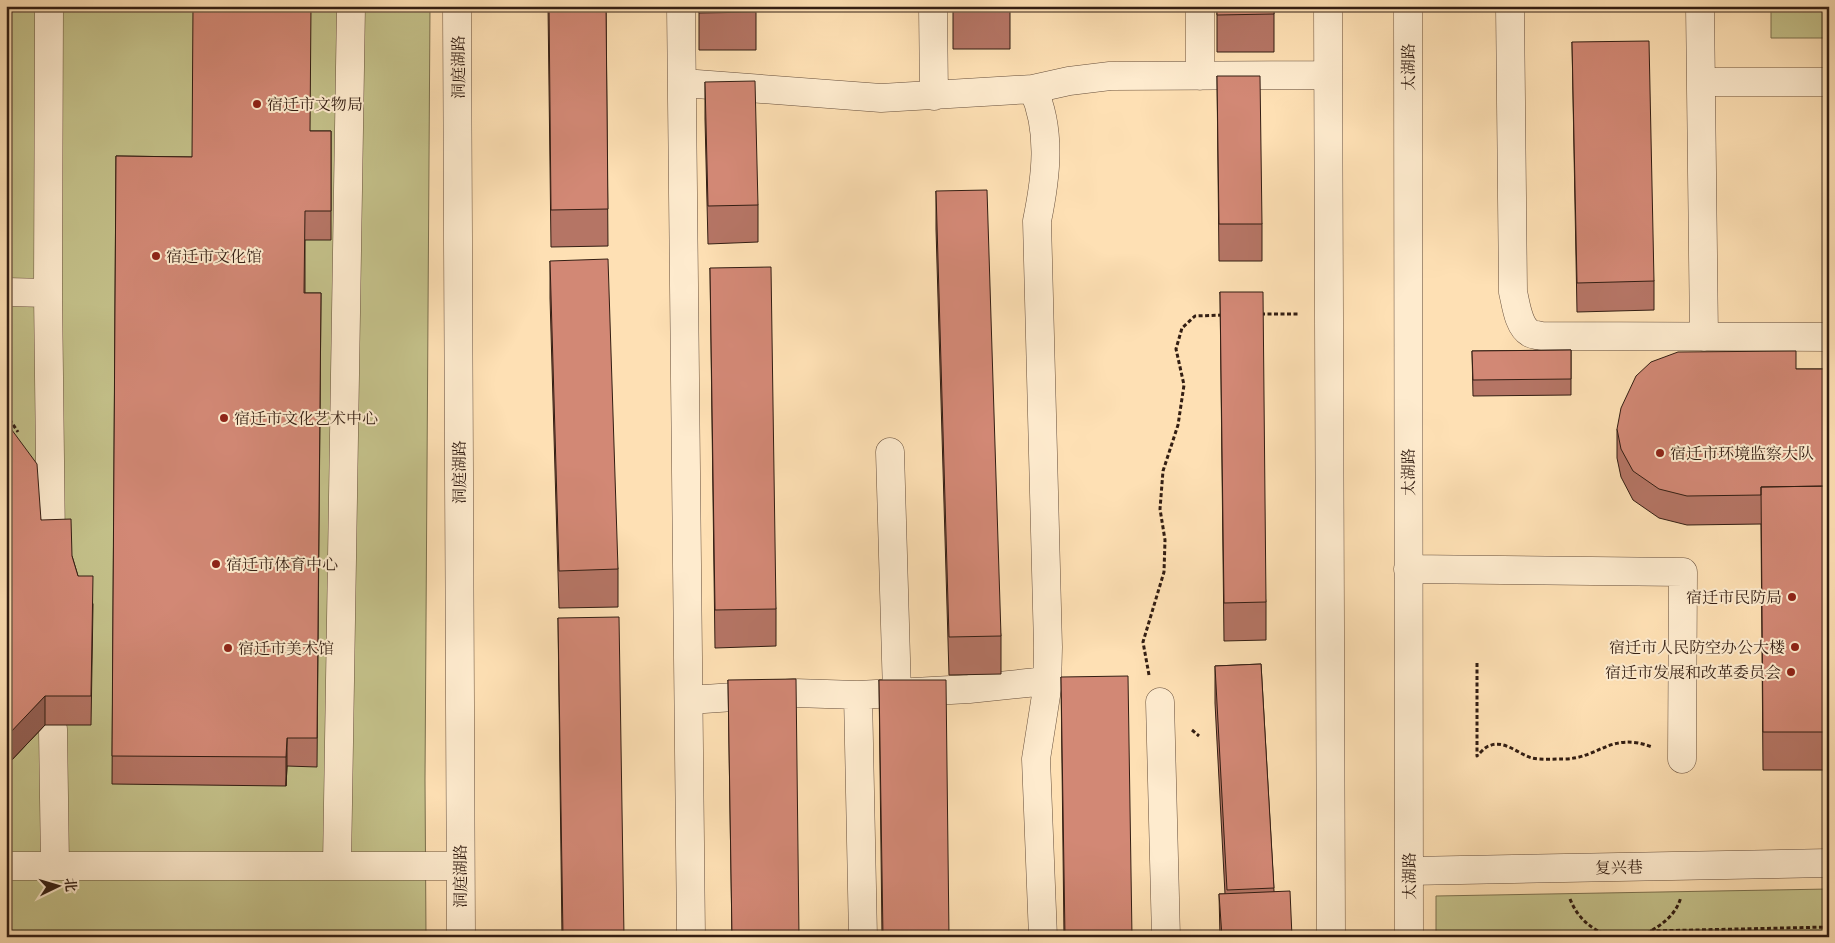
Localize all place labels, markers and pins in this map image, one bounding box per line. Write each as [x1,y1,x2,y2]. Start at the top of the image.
place label: 宿迁市文物局 [267,95,363,115]
marker: 宿迁市文物局 [251,98,263,110]
place label: 宿迁市文化馆 [166,247,262,267]
marker: 宿迁市文化馆 [150,250,162,262]
place label: 宿迁市文化艺术中心 [234,409,378,429]
marker: 宿迁市文化艺术中心 [218,412,230,424]
place label: 宿迁市环境监察大队 [1670,444,1814,464]
marker: 宿迁市环境监察大队 [1654,447,1666,459]
place label: 宿迁市体育中心 [226,555,338,575]
marker: 宿迁市体育中心 [210,558,222,570]
place label: 宿迁市民防局 [1686,588,1782,608]
marker: 宿迁市民防局 [1786,591,1798,603]
place label: 宿迁市人民防空办公大楼 [1609,638,1785,658]
place label: 宿迁市美术馆 [238,639,334,659]
marker: 宿迁市人民防空办公大楼 [1789,641,1801,653]
marker: 宿迁市美术馆 [222,642,234,654]
place label: 宿迁市发展和改革委员会 [1605,663,1781,683]
marker: 宿迁市发展和改革委员会 [1785,666,1797,678]

